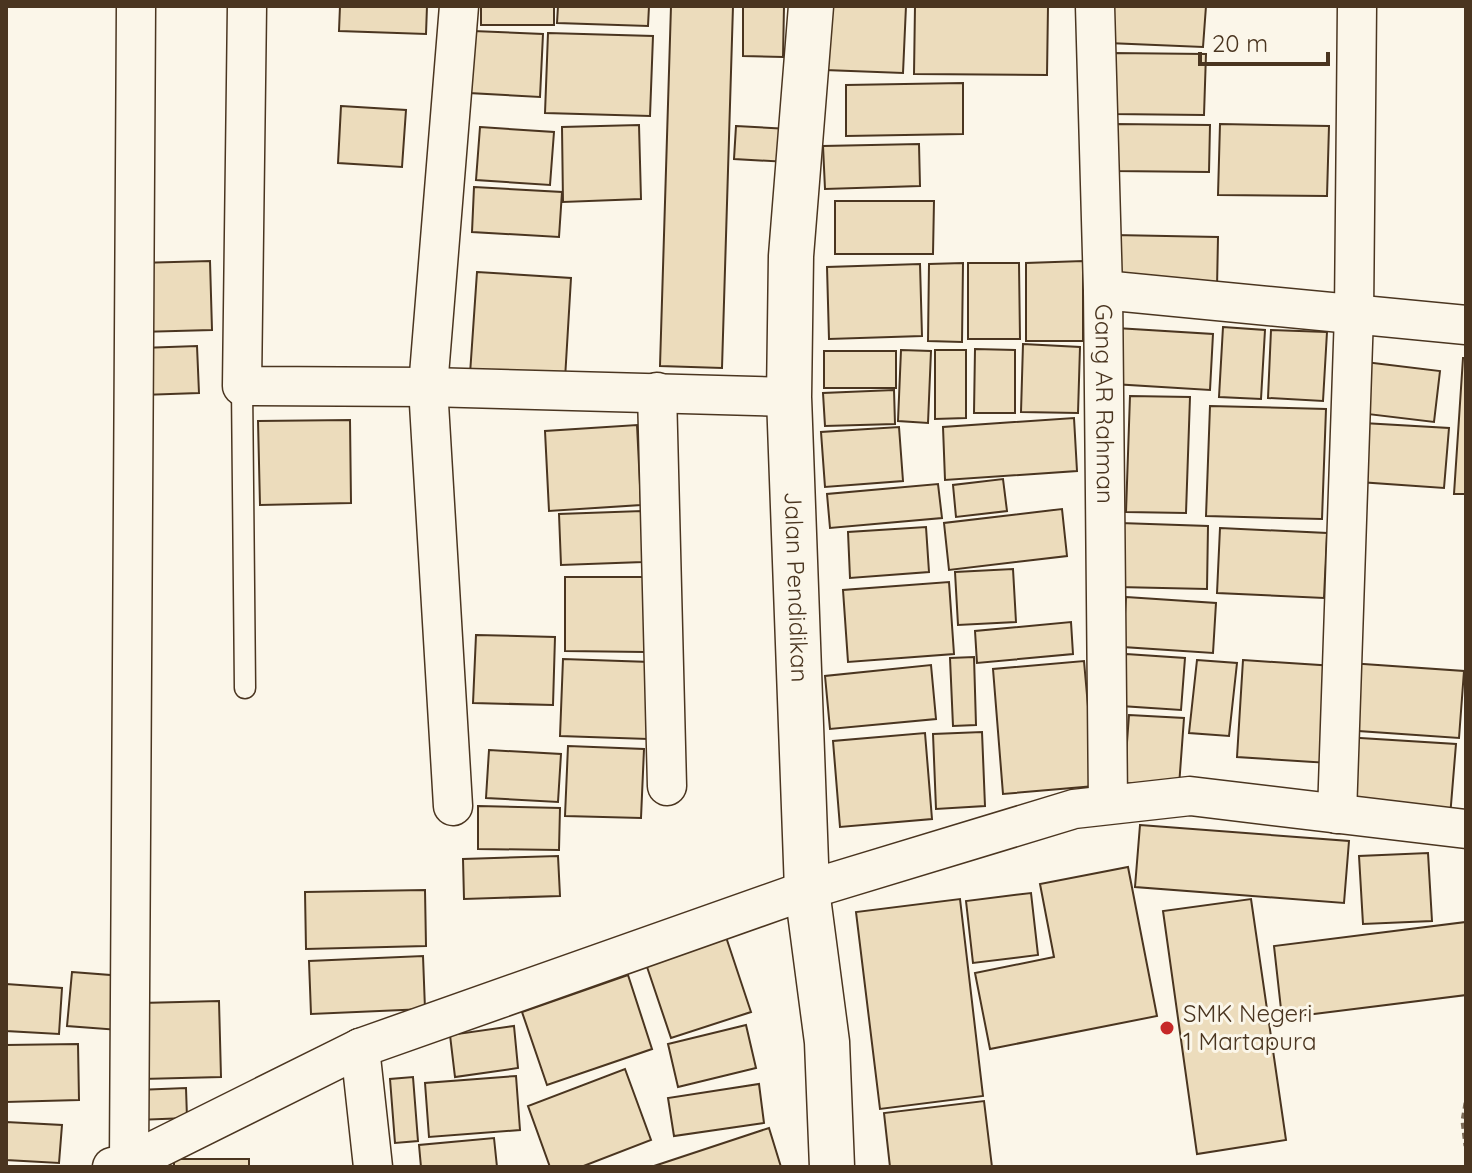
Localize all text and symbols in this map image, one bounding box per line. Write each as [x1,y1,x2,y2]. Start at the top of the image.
scale bar [1200,16,1328,66]
text: 20 m [1212,28,1268,58]
street label: Gang AR Rahman [1089,304,1121,504]
street label: Jalan Pendidikan [778,491,815,683]
place label: SMK Negeri 1 Martapura [1183,998,1316,1056]
marker: SMK Negeri 1 Martapura [1158,1019,1176,1037]

